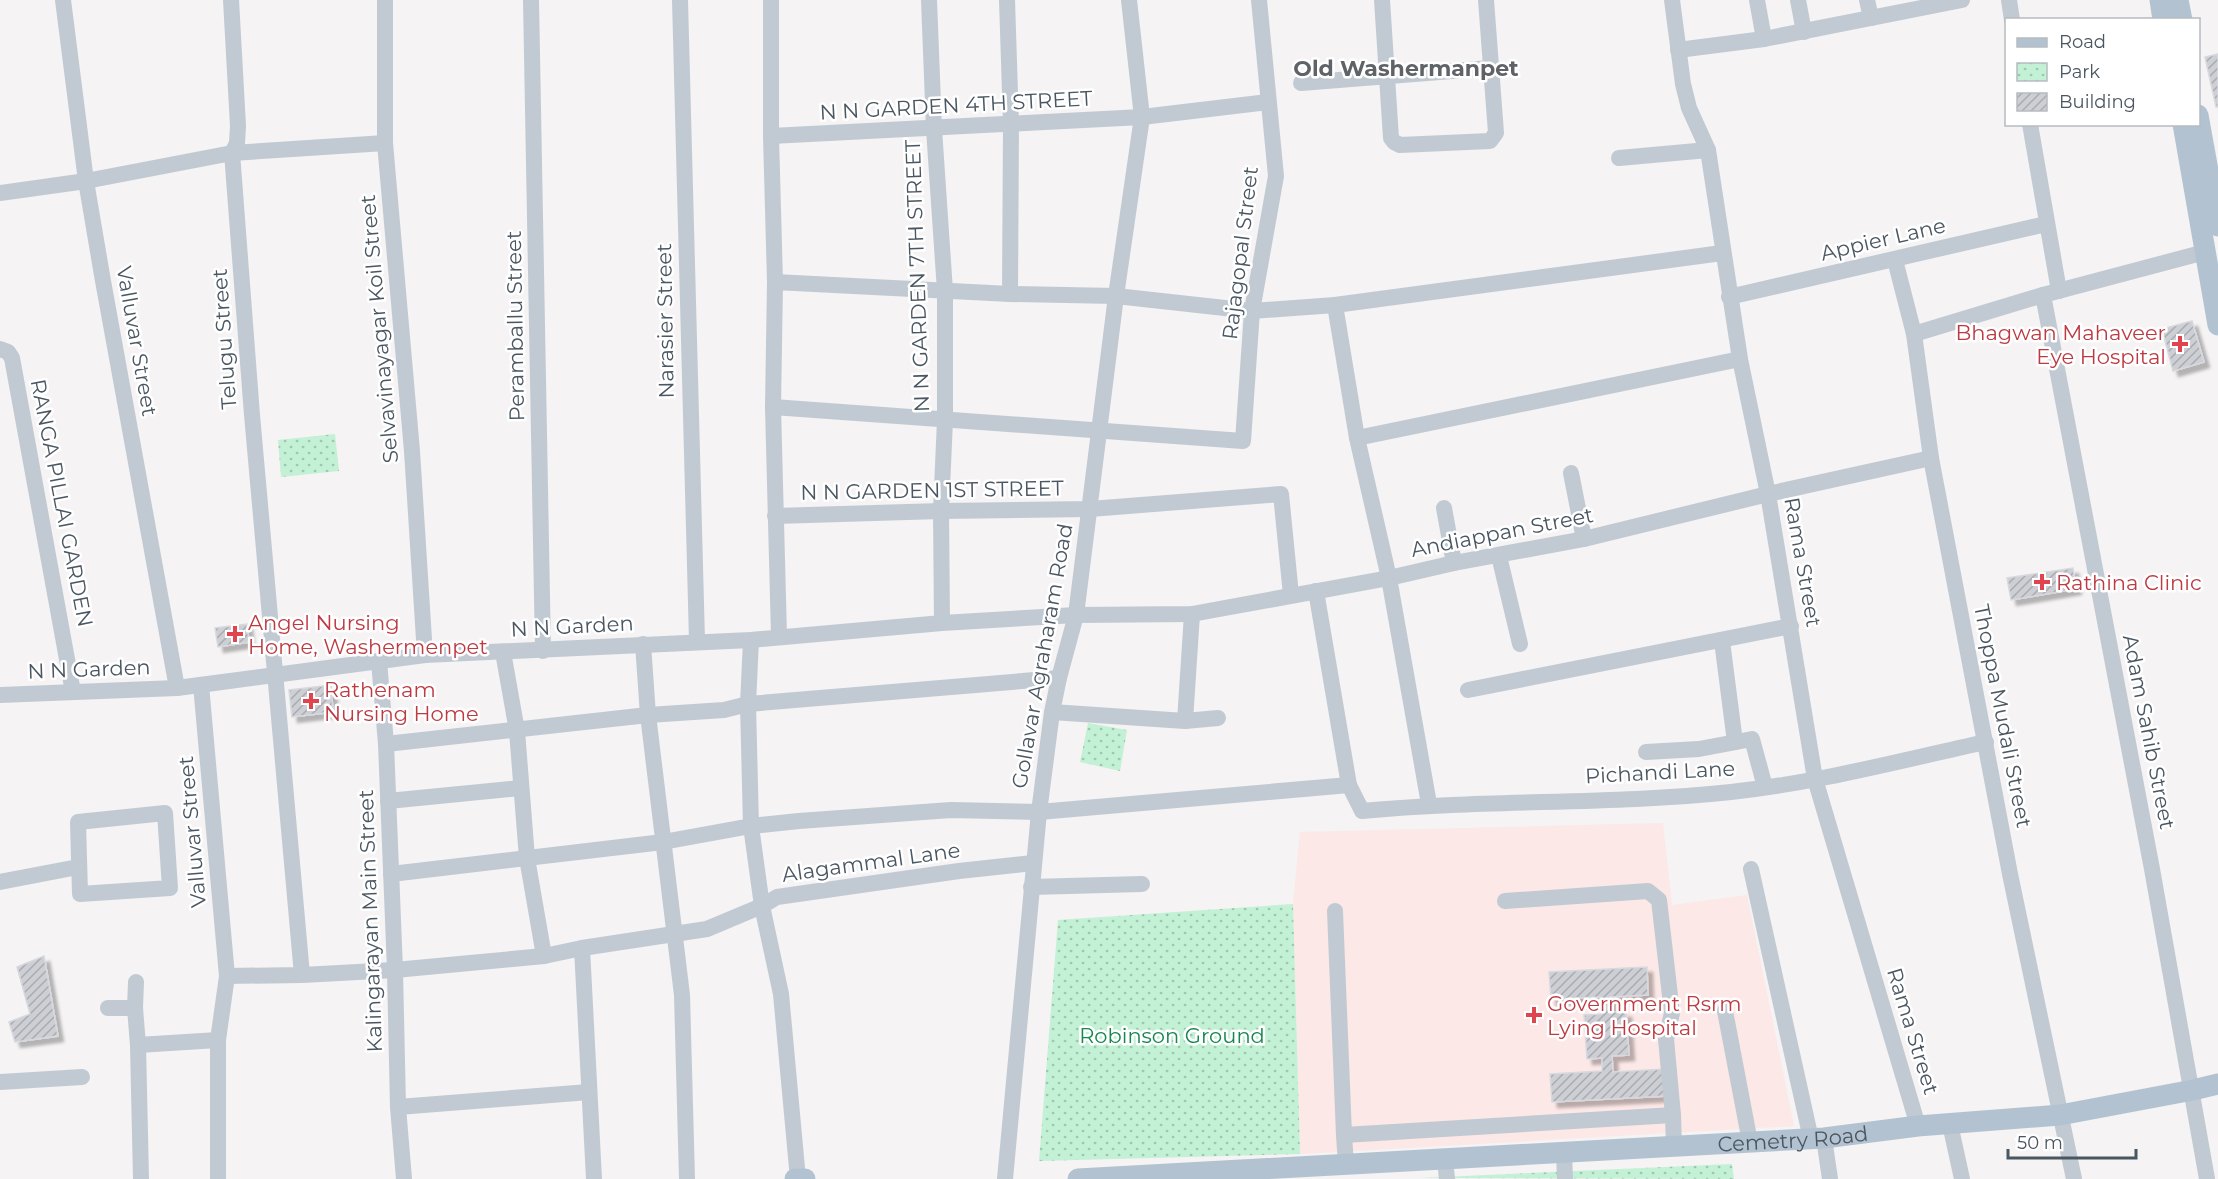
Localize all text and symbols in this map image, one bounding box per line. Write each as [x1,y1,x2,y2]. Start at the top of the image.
legend [2005,18,2200,126]
text: Road [2059,31,2106,53]
district label: Old Washermanpet [1293,55,1519,82]
text: Park [2059,61,2100,83]
street label: N N GARDEN 4TH STREET [819,85,1093,125]
text: Building [2059,91,2136,113]
street label: N N GARDEN 7TH STREET [900,139,934,413]
street label: Rajagopal Street [1217,165,1263,341]
street label: Selvavinayagar Koil Street [355,194,403,464]
street label: Appier Lane [1818,212,1948,266]
street label: Peramballu Street [501,230,529,422]
street label: Narasier Street [651,243,679,399]
street label: Valluvar Street [111,264,163,418]
street label: Telugu Street [207,268,241,410]
place label: Bhagwan Mahaveer Eye Hospital [1955,320,2166,369]
marker: Bhagwan Mahaveer Eye Hospital [2171,335,2189,353]
street label: RANGA PILLAI GARDEN [26,377,98,629]
street label: N N GARDEN 1ST STREET [800,475,1064,505]
street label: Rama Street [1779,495,1827,629]
street label: Andiappan Street [1409,502,1595,562]
street label: Gollavar Agraharam Road [1006,522,1078,790]
place label: Rathina Clinic [2056,570,2202,595]
marker: Rathina Clinic [2033,573,2051,591]
street label: Thoppa Mudali Street [1969,602,2037,830]
place label: Angel Nursing Home, Washermenpet [248,610,488,659]
street label: N N Garden [510,610,634,642]
marker: Angel Nursing Home, Washermenpet [226,625,244,643]
street label: Adam Sahib Street [2118,633,2180,831]
street label: N N Garden [27,654,151,684]
place label: Rathenam Nursing Home [324,677,479,726]
marker: Rathenam Nursing Home [302,692,320,710]
street label: Valluvar Street [173,755,211,909]
street label: Pichandi Lane [1584,756,1736,788]
street label: Kalingarayan Main Street [353,789,387,1053]
street label: Alagammal Lane [780,837,962,887]
street label: Rama Street [1882,965,1944,1097]
place label: Government Rsrm Lying Hospital [1547,991,1741,1040]
marker: Government Rsrm Lying Hospital [1525,1006,1543,1024]
park label: Robinson Ground [1079,1023,1265,1048]
street label: Cemetry Road [1717,1120,1869,1156]
scale bar [2008,1122,2136,1160]
text: 50 m [2017,1132,2063,1154]

